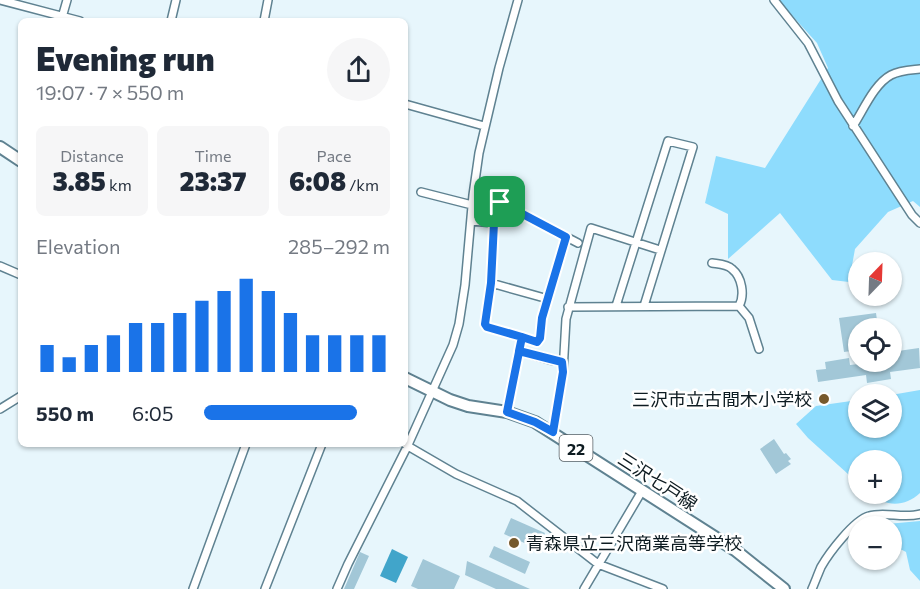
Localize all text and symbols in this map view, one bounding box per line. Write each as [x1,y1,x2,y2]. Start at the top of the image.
text: Evening run [36,37,215,78]
button: share [327,38,390,101]
text: 19:07 · 7 × 550 m [36,80,184,104]
text: Distance [60,146,124,165]
text: Time [195,146,231,165]
text: Pace [317,146,351,165]
text: 3.85 [52,165,106,196]
text: 23:37 [179,165,247,196]
text: 6:08 [289,165,346,196]
text: km [106,175,132,194]
text: /km [346,175,379,194]
pin [474,176,525,227]
icon: arrive [483,185,516,218]
text: Elevation [36,234,121,258]
text: 285–292 m [288,234,390,258]
north arrow [848,252,902,306]
map controls [848,252,902,570]
button: locate [848,318,902,372]
button: layers [848,384,902,438]
place label: 三沢市立古間木小学校 [632,388,812,410]
marker: 三沢市立古間木小学校 [817,392,831,406]
text: 550 m [36,401,94,425]
text: 6:05 [132,401,173,425]
road number: 22 [560,435,592,461]
street label: 三沢七戸線 [614,447,702,515]
button: + [848,450,902,504]
button: − [848,516,902,570]
place label: 青森県立三沢商業高等学校 [526,532,742,554]
marker: 青森県立三沢商業高等学校 [507,536,521,550]

